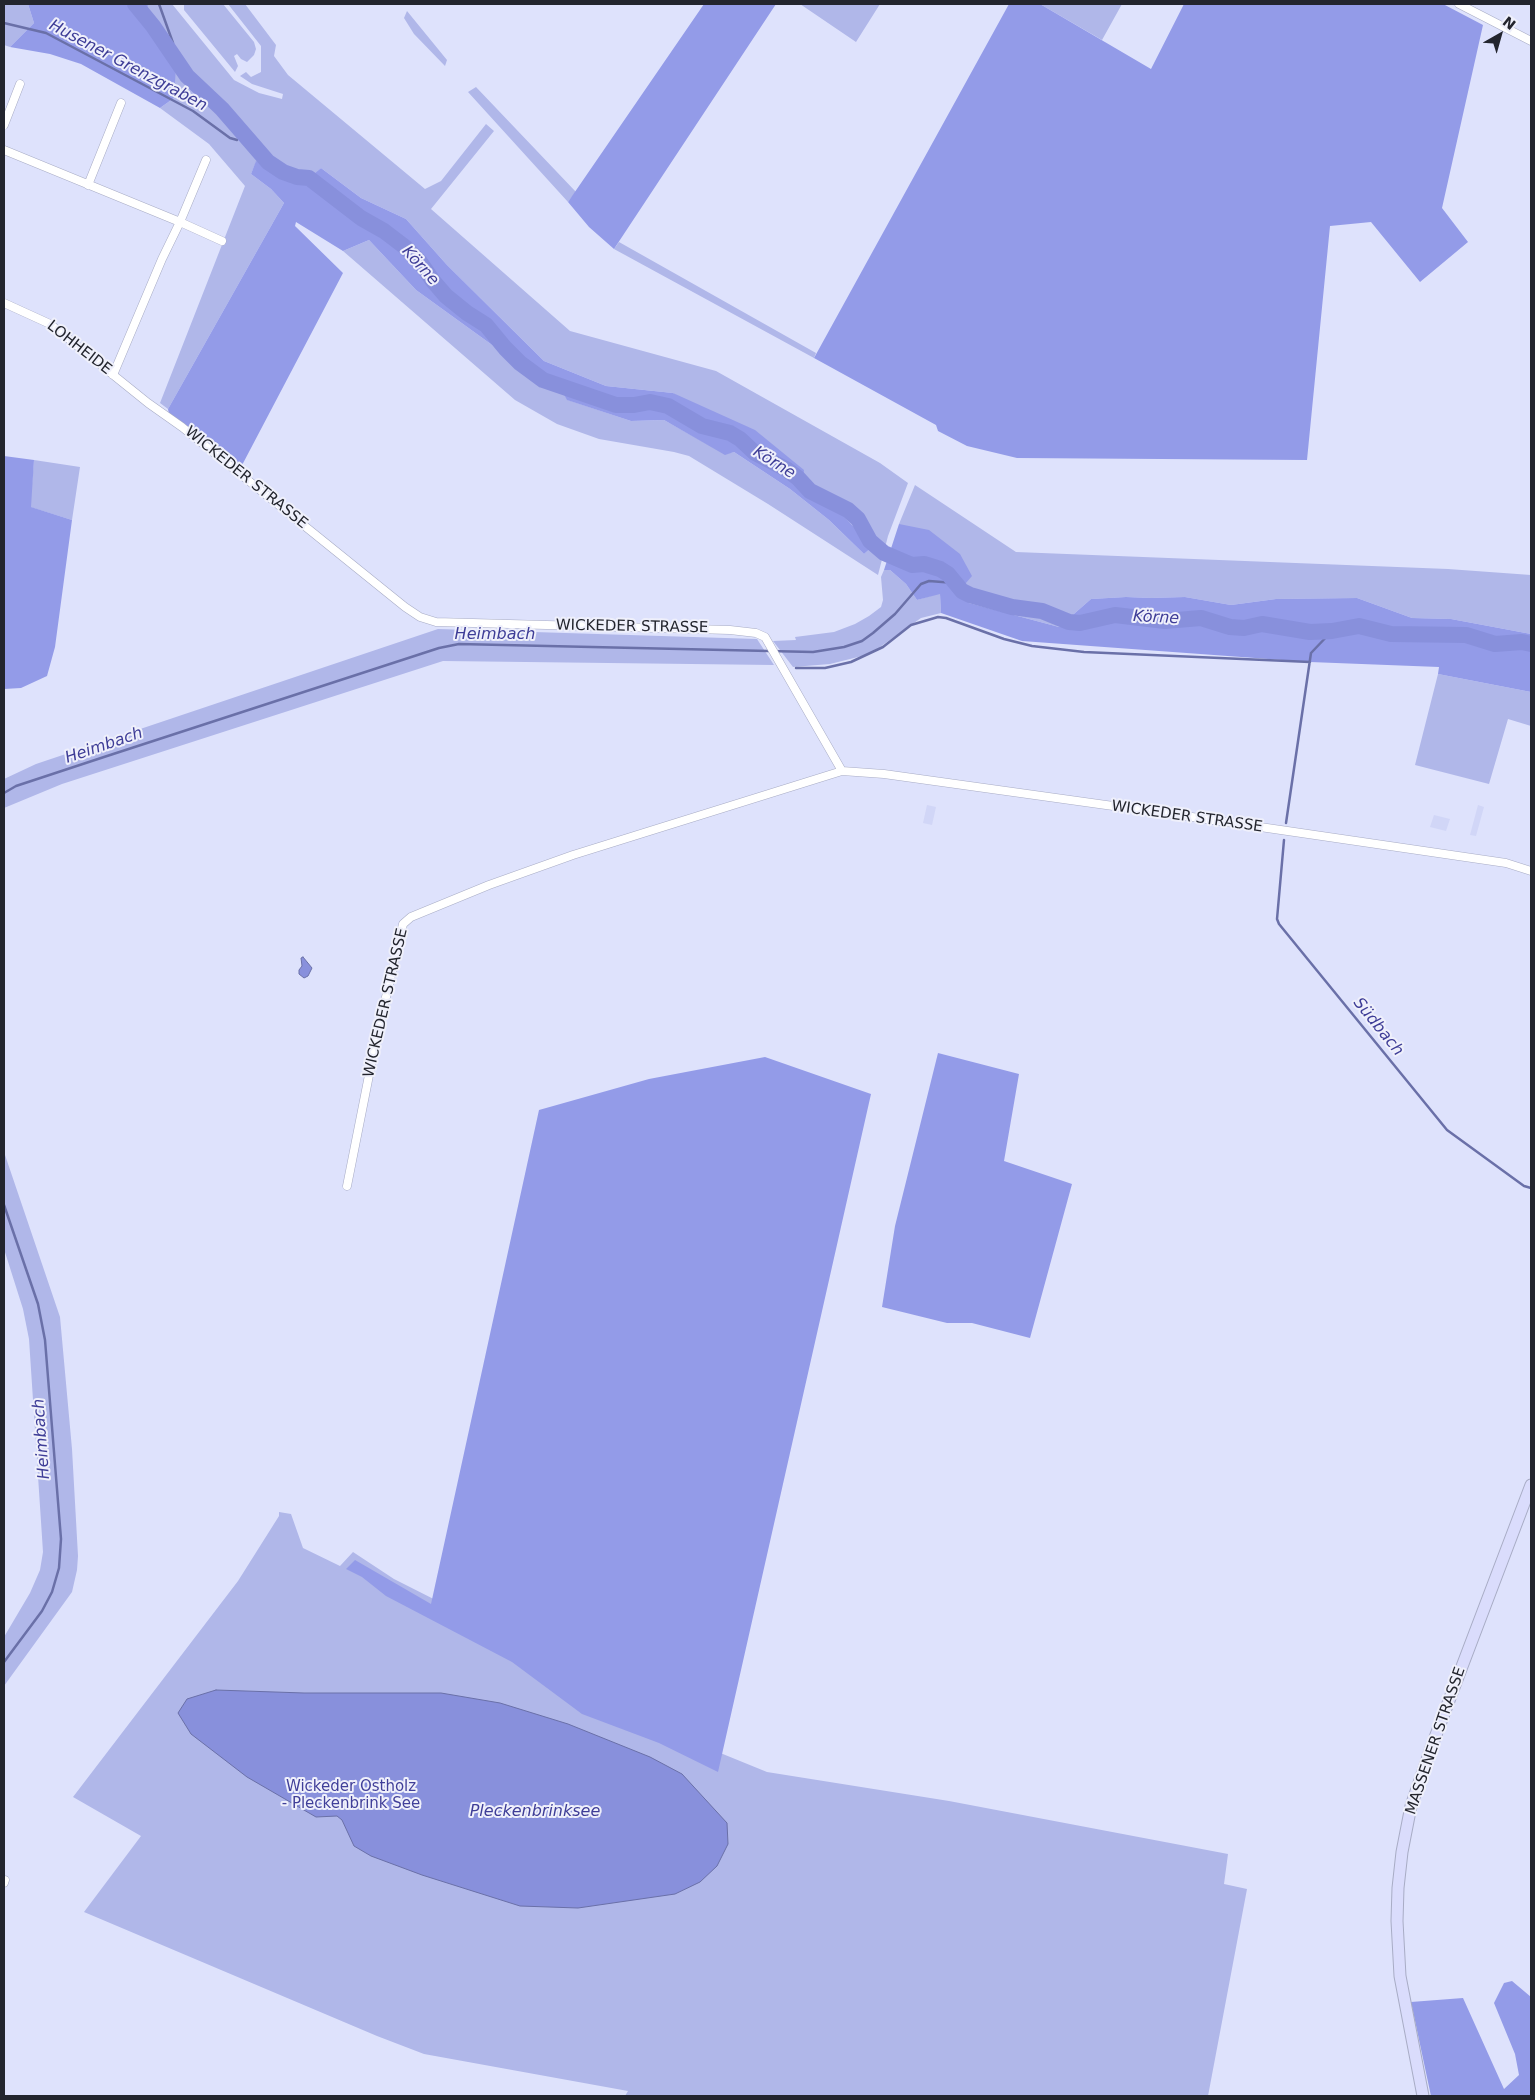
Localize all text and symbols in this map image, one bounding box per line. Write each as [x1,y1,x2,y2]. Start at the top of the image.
north arrow [1475,10,1525,60]
text: N [1500,13,1519,33]
water label: Husener Grenzgraben [46,16,210,116]
water label: Körne [397,242,443,290]
street label: LOHHEIDE [43,317,115,379]
street label: WICKEDER STRASSE [181,423,311,533]
water label: Körne [749,443,799,483]
water label: Körne [1132,607,1180,629]
street label: WICKEDER STRASSE [556,617,708,637]
water label: Heimbach [455,625,535,645]
water label: Heimbach [63,724,145,768]
street label: WICKEDER STRASSE [1110,797,1264,837]
street label: WICKEDER STRASSE [360,927,412,1079]
water label: Südbach [1349,994,1407,1060]
water label: Heimbach [30,1398,54,1480]
street label: MASSENER STRASSE [1402,1665,1470,1817]
park label: Wickeder Ostholz - Pleckenbrink See [282,1778,420,1813]
water label: Pleckenbrinksee [470,1802,600,1822]

